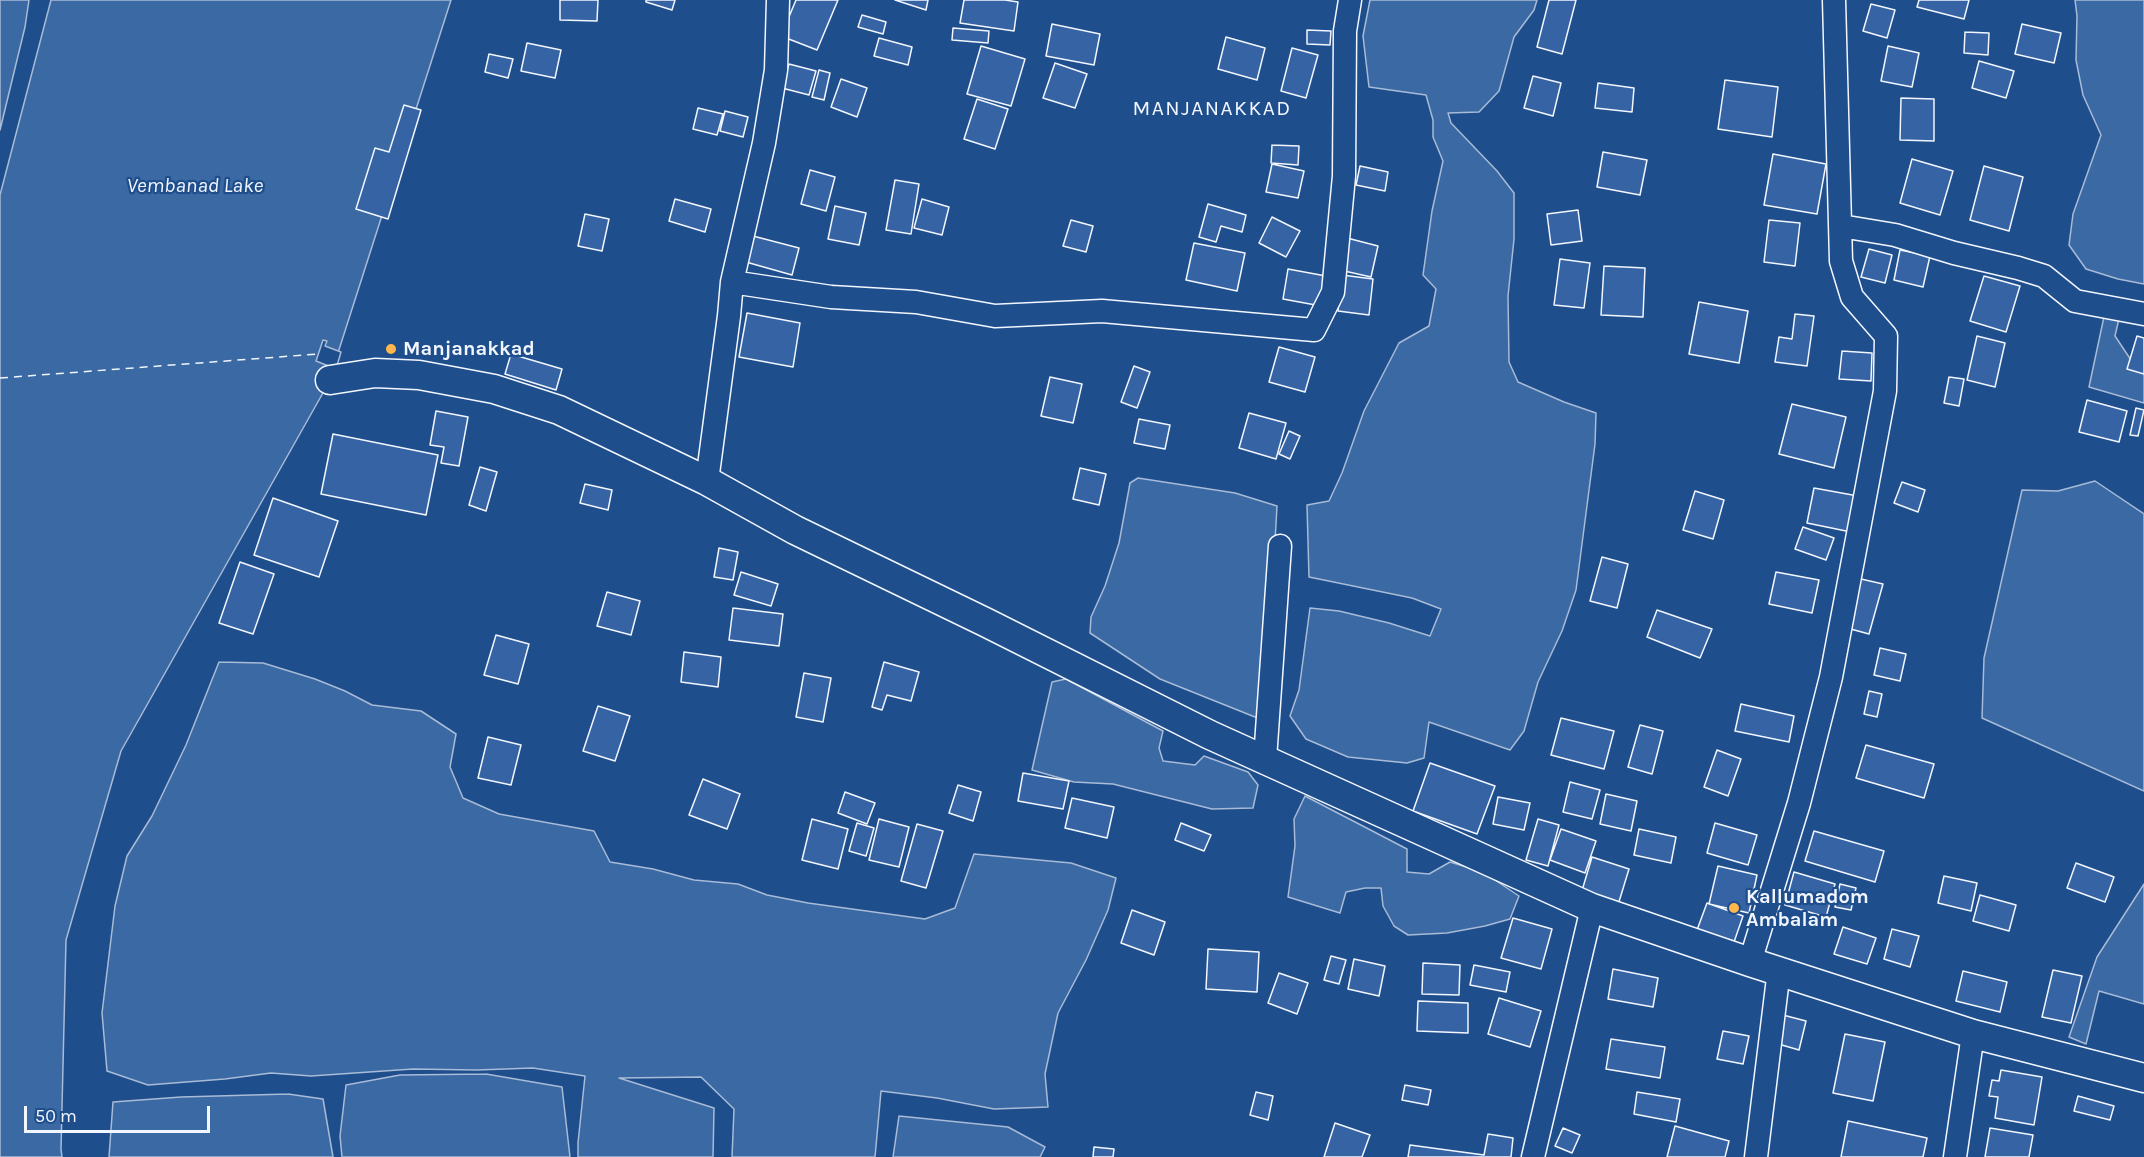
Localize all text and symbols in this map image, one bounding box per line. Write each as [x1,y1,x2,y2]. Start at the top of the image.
district label: MANJANAKKAD [1132,96,1292,122]
water label: Vembanad Lake [127,173,263,199]
place label: Manjanakkad [403,337,535,361]
marker: Manjanakkad [384,342,398,356]
place label: Kallumadom Ambalam [1746,885,1869,932]
marker: Kallumadom Ambalam [1727,901,1741,915]
scale bar [27,1094,213,1132]
text: 50 m [35,1105,77,1127]

